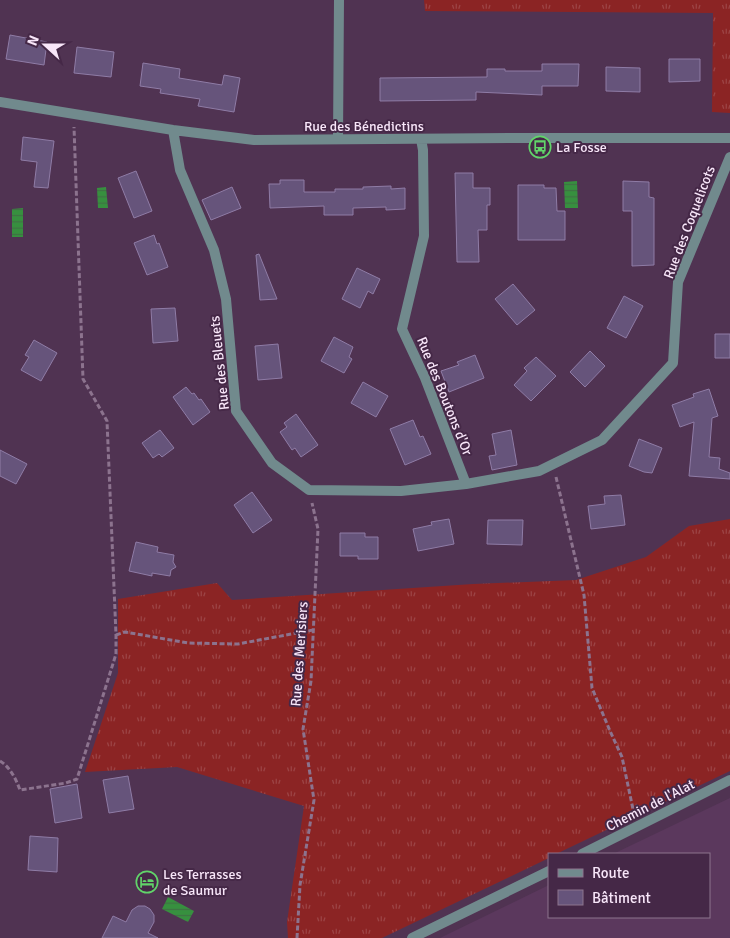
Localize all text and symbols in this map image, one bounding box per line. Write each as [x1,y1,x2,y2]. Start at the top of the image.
north arrow [20,20,70,70]
text: N [24,33,43,48]
street label: Rue des Bénedictins [304,118,424,135]
bus stop icon: La Fosse [528,135,552,159]
place label: La Fosse [556,139,607,156]
street label: Rue des Coquelicots [660,163,719,281]
street label: Rue des Bleuets [206,315,233,411]
street label: Rue des Boutons d'Or [413,334,476,459]
street label: Rue des Merisiers [287,601,312,707]
street label: Chemin de l'Alat [603,776,697,835]
legend [548,853,710,918]
text: Route [592,864,629,882]
place label: Les Terrasses de Saumur [163,866,242,899]
hotel icon: Les Terrasses de Saumur [135,870,159,894]
text: Bâtiment [592,889,651,907]

